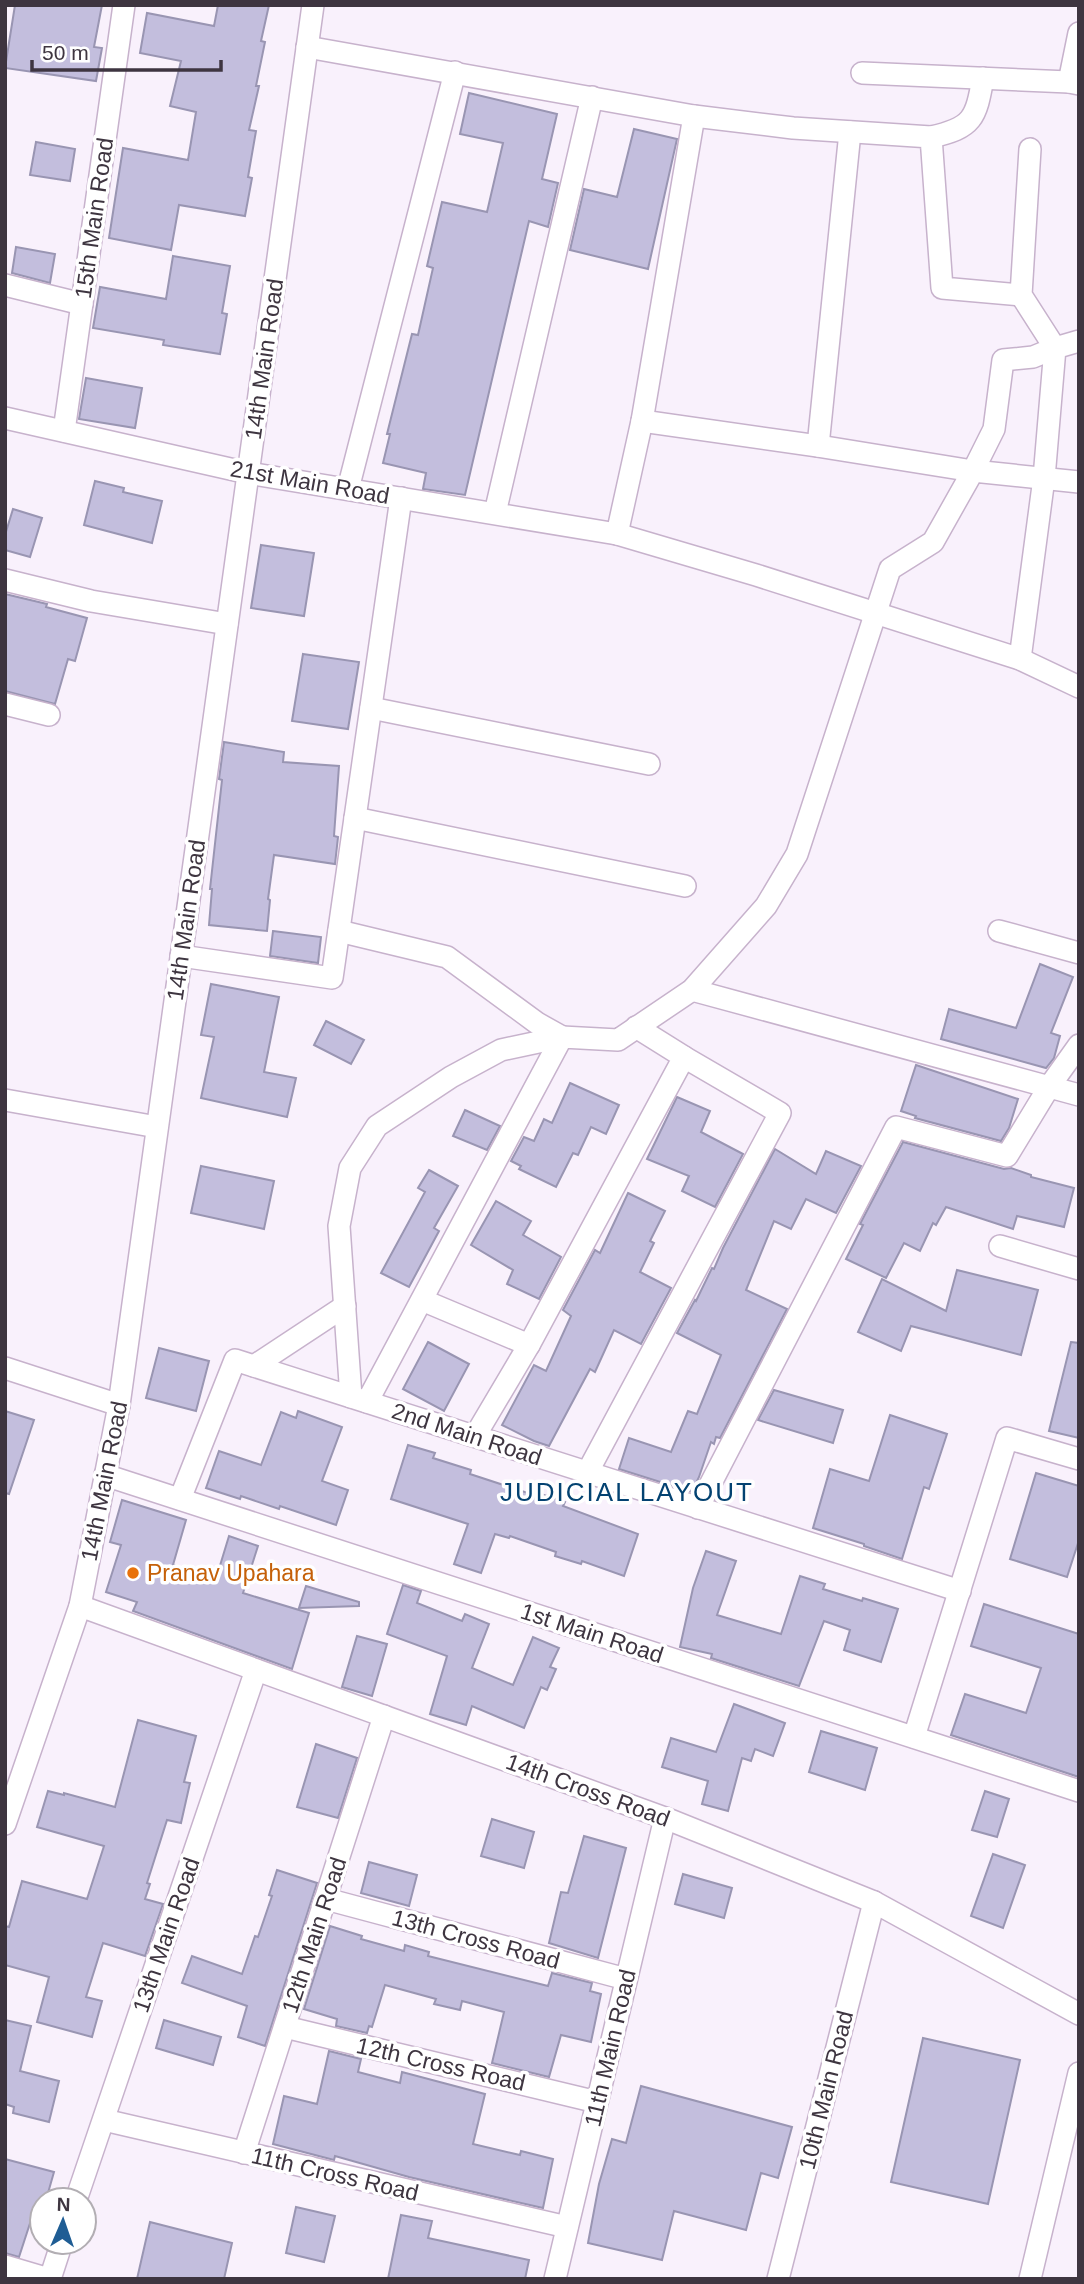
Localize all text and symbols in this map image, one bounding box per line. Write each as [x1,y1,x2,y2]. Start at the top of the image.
scale bar [32,28,220,72]
text: 50 m [42,41,89,64]
street label: 15th Main Road [70,136,118,300]
street label: 14th Main Road [240,277,288,441]
street label: 21st Main Road [228,455,392,509]
street label: 14th Main Road [162,838,210,1002]
street label: 2nd Main Road [389,1398,545,1470]
street label: 14th Main Road [76,1399,132,1563]
district label: JUDICIAL LAYOUT [500,1477,754,1507]
place label: Pranav Upahara [147,1560,315,1586]
marker: Pranav Upahara [125,1565,141,1581]
street label: 1st Main Road [517,1598,667,1668]
street label: 14th Cross Road [502,1748,674,1832]
street label: 13th Main Road [127,1854,205,2016]
street label: 12th Main Road [277,1854,351,2016]
street label: 13th Cross Road [389,1904,563,1974]
street label: 11th Main Road [579,1967,641,2129]
street label: 10th Main Road [794,2008,858,2172]
street label: 12th Cross Road [354,2032,528,2096]
street label: 11th Cross Road [249,2142,421,2206]
north arrow [28,2186,98,2256]
text: N [56,2194,71,2215]

